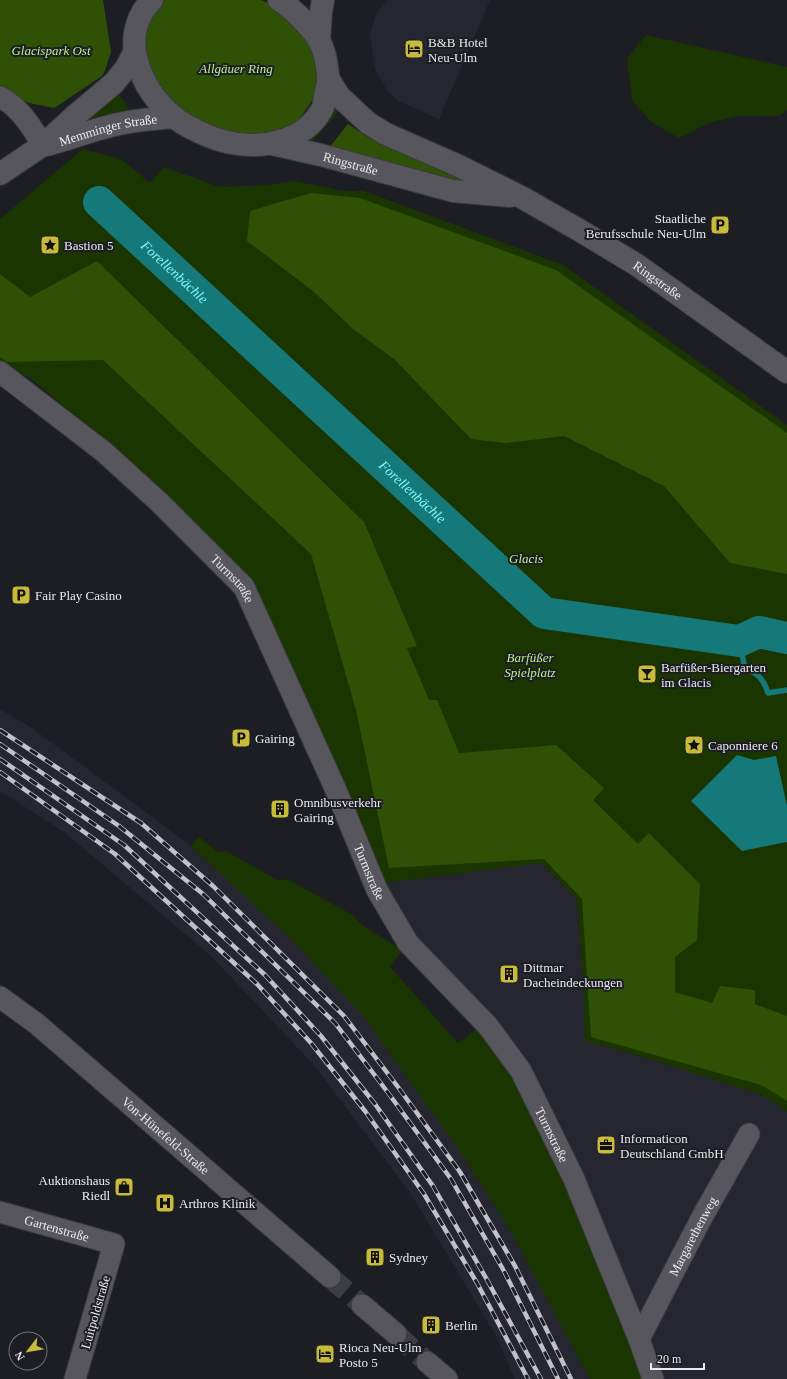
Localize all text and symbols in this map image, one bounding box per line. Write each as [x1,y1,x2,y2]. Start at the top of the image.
place label: B&B Hotel Neu-Ulm [428,35,488,65]
hotel icon: B&B Hotel Neu-Ulm [403,38,425,60]
park label: Glacispark Ost [11,43,91,58]
park label: Allgäuer Ring [198,61,273,76]
street label: Memminger Straße [57,111,158,149]
street label: Ringstraße [321,149,380,178]
place label: Staatliche Berufsschule Neu-Ulm [586,211,706,241]
parking icon: Staatliche Berufsschule Neu-Ulm [709,214,731,236]
place icon: Bastion 5 [39,234,61,256]
water label: Forellenbächle [137,237,211,307]
place label: Bastion 5 [64,238,113,253]
street label: Ringstraße [630,258,685,303]
water label: Forellenbächle [375,457,449,526]
street label: Turmstraße [208,551,257,605]
park label: Glacis [509,551,543,566]
parking icon: Fair Play Casino [10,584,32,606]
place label: Fair Play Casino [35,588,122,603]
park label: Barfüßer Spielplatz [504,650,556,680]
place label: Barfüßer-Biergarten im Glacis [661,660,766,690]
bar icon: Barfüßer-Biergarten im Glacis [636,663,658,685]
parking icon: Gairing [230,727,252,749]
place label: Gairing [255,731,295,746]
place icon: Caponniere 6 [683,734,705,756]
place label: Caponniere 6 [708,738,778,753]
place label: Omnibusverkehr Gairing [294,795,382,825]
building icon: Omnibusverkehr Gairing [269,798,291,820]
street label: Turmstraße [351,842,388,903]
place label: Dittmar Dacheindeckungen [523,960,623,990]
building icon: Dittmar Dacheindeckungen [498,963,520,985]
street label: Von-Hünefeld-Straße [119,1094,213,1178]
street label: Turmstraße [532,1105,572,1165]
place label: Informaticon Deutschland GmbH [620,1131,724,1161]
office icon: Informaticon Deutschland GmbH [595,1134,617,1156]
place label: Auktionshaus Riedl [39,1173,110,1203]
shop icon: Auktionshaus Riedl [113,1176,135,1198]
hospital icon: Arthros Klinik [154,1192,176,1214]
street label: Margarethenweg [666,1193,720,1279]
place label: Arthros Klinik [179,1196,256,1211]
street label: Gartenstraße [23,1212,91,1245]
building icon: Sydney [364,1246,386,1268]
place label: Sydney [389,1250,429,1265]
street label: Luitpoldstraße [78,1273,113,1351]
building icon: Berlin [420,1314,442,1336]
place label: Berlin [445,1318,478,1333]
north arrow [8,1331,48,1371]
place label: Rioca Neu-Ulm Posto 5 [339,1340,422,1370]
hotel icon: Rioca Neu-Ulm Posto 5 [314,1343,336,1365]
scale bar [651,1345,704,1371]
text: N [12,1350,27,1363]
text: 20 m [657,1352,682,1366]

